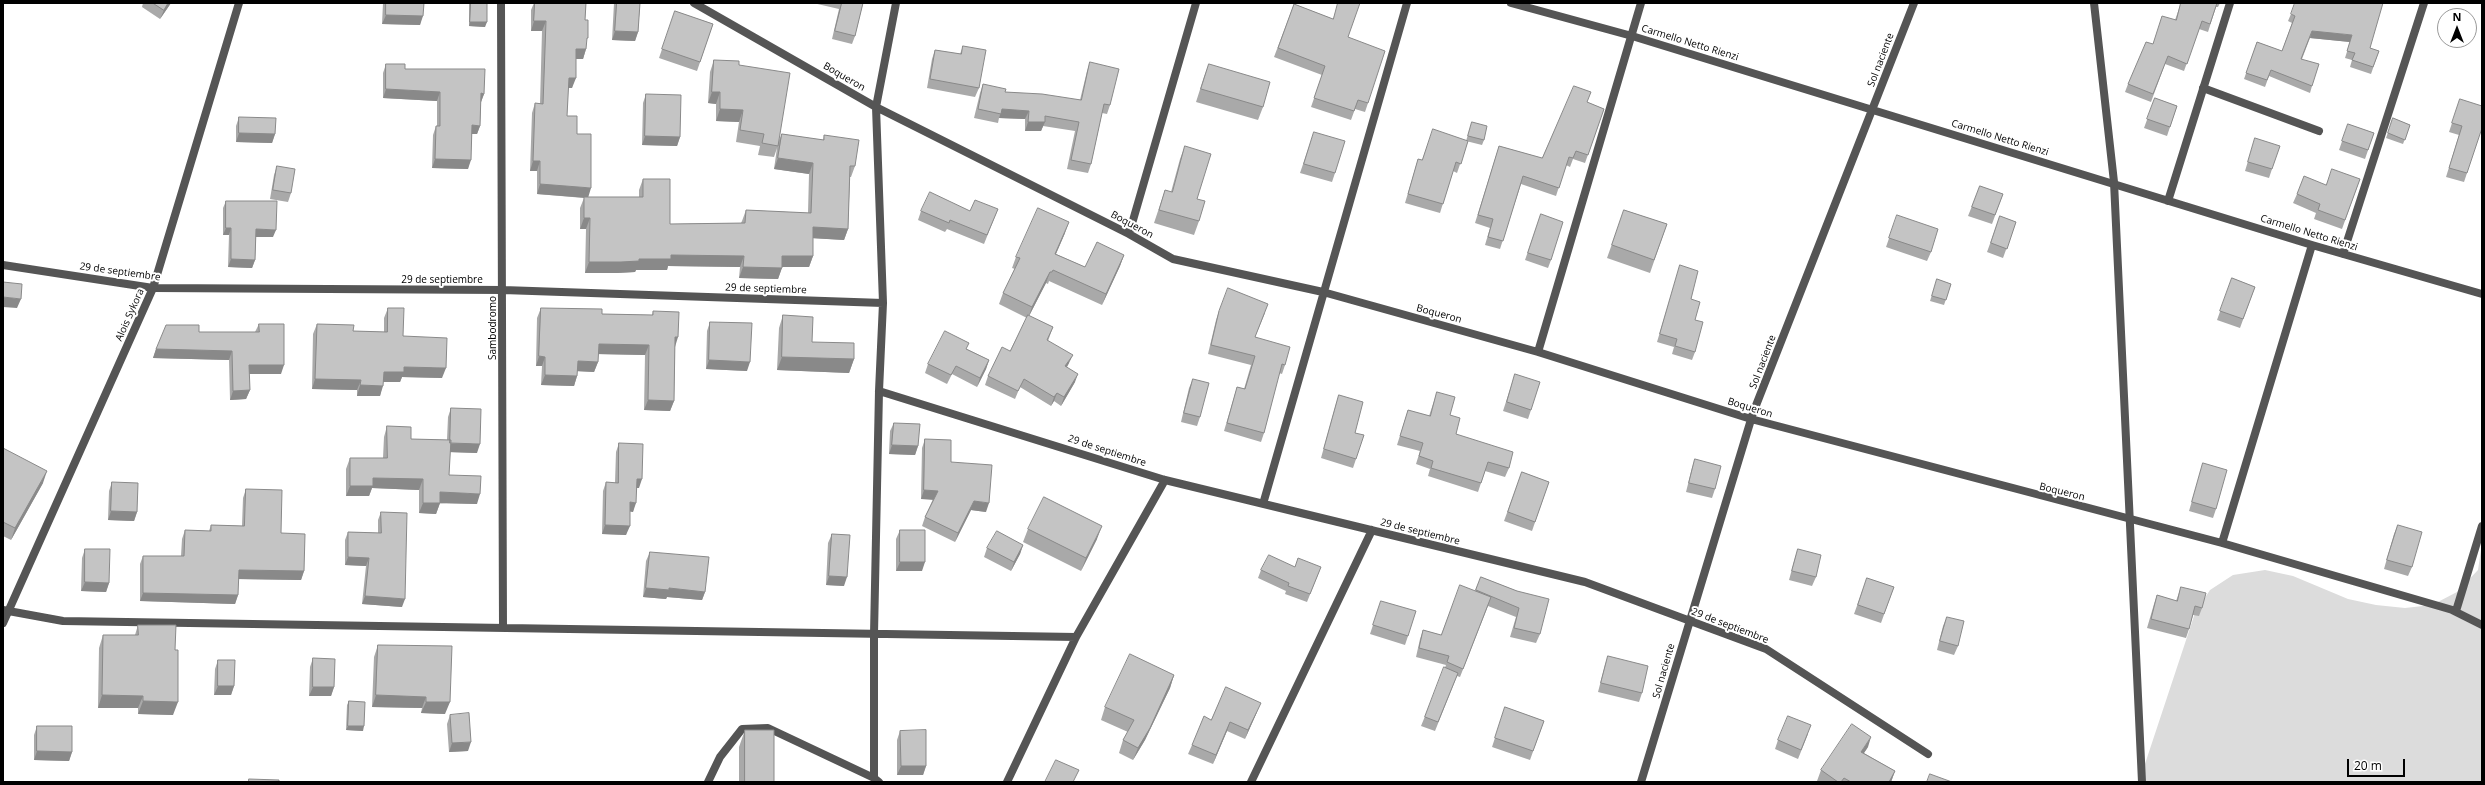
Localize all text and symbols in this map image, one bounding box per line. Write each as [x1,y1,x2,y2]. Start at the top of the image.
north arrow [2437,8,2477,48]
text: N [2453,9,2461,24]
street label: Carmello Netto Rienzi [1640,22,1740,64]
street label: Sol naciente [1865,31,1897,89]
street label: Boqueron [821,60,867,94]
street label: Carmello Netto Rienzi [1950,117,2050,159]
street label: Boqueron [1109,209,1155,241]
street label: Carmello Netto Rienzi [2259,212,2359,254]
street label: 29 de septiembre [79,260,161,284]
street label: 29 de septiembre [401,274,483,286]
street label: 29 de septiembre [725,282,807,296]
street label: Alois Sykora [113,287,147,343]
street label: Sambodromo [487,296,499,360]
street label: Boqueron [1415,302,1463,326]
street label: Sol naciente [1747,333,1779,391]
street label: Boqueron [1726,395,1774,421]
street label: 29 de septiembre [1066,433,1148,469]
street label: Boqueron [2038,481,2086,503]
street label: 29 de septiembre [1379,516,1461,548]
street label: 29 de septiembre [1690,606,1770,646]
street label: Sol naciente [1650,642,1678,700]
scale bar [2349,751,2407,777]
text: 20 m [2354,757,2382,774]

